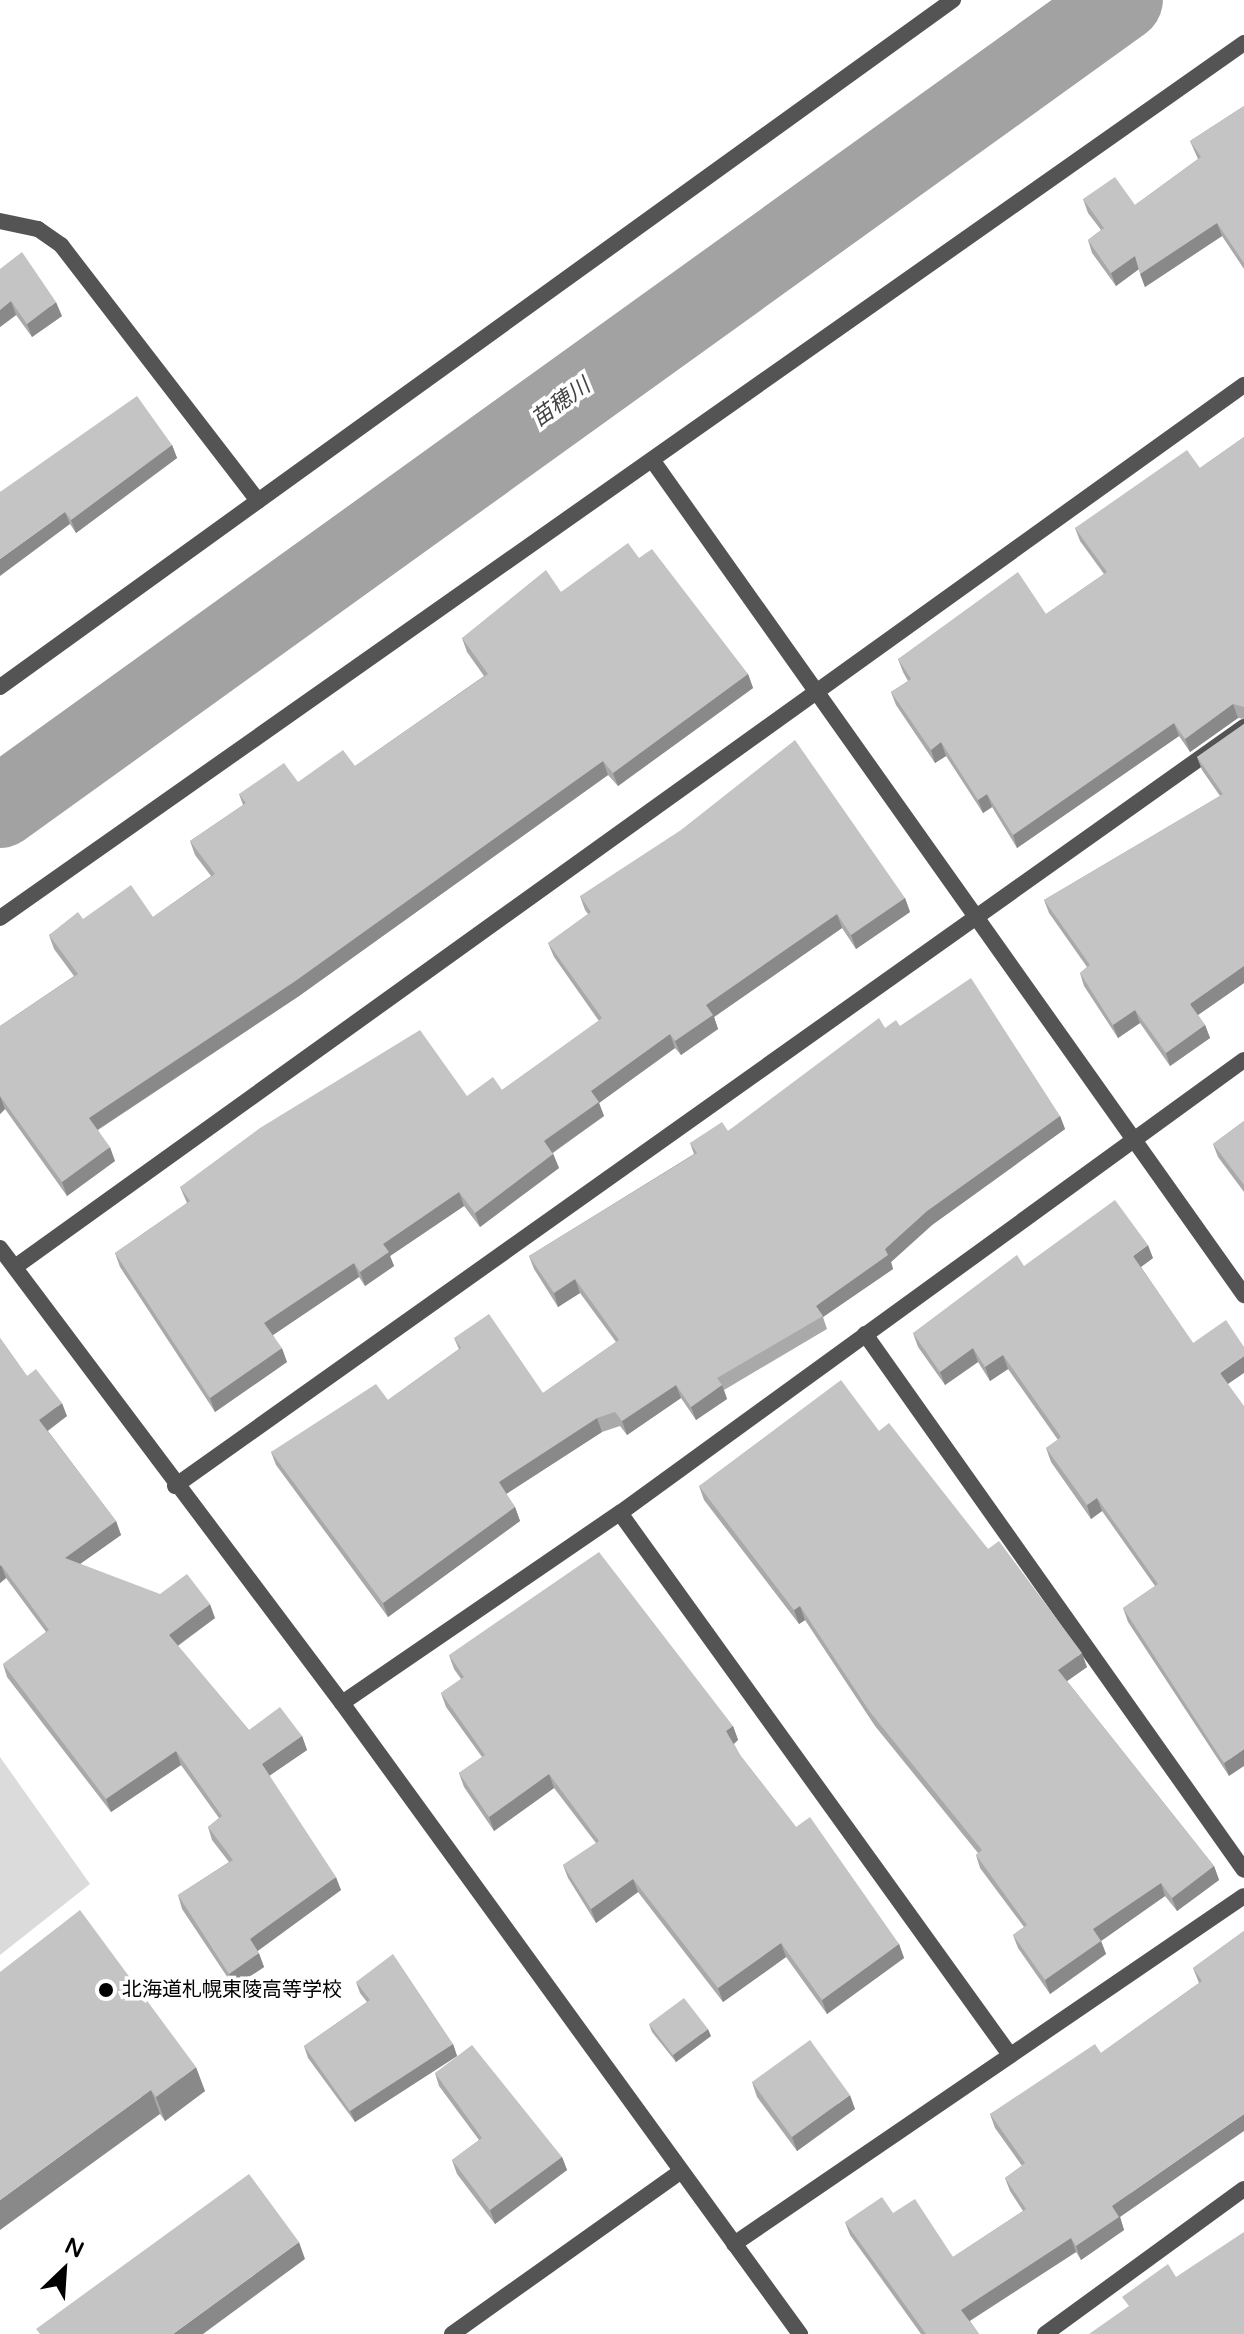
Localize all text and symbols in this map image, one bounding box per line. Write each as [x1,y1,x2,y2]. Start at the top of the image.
water label: 苗穂川 [527,373,595,433]
place label: 北海道札幌東陵高等学校 [122,1978,342,2002]
marker: 北海道札幌東陵高等学校 [97,1981,115,1999]
north arrow [24,2230,104,2310]
text: N [61,2233,88,2264]

